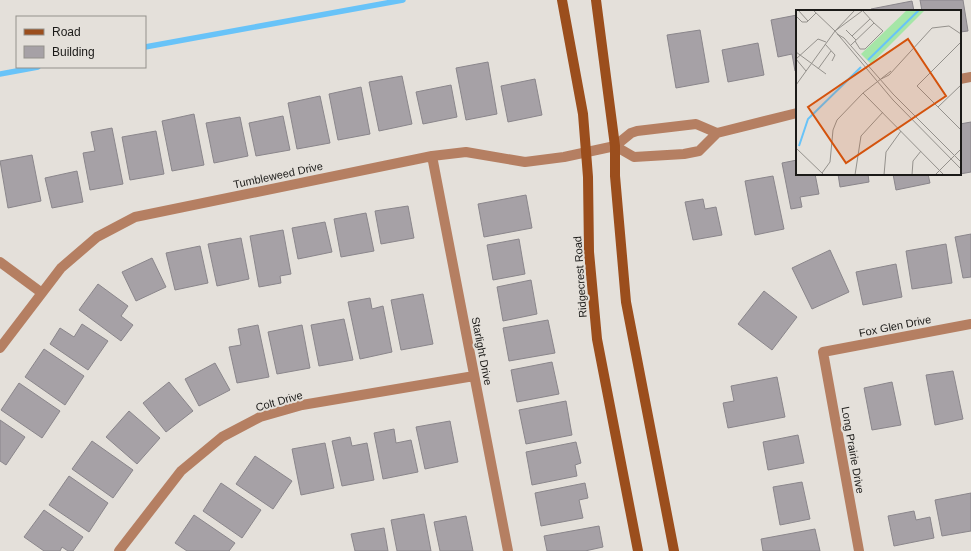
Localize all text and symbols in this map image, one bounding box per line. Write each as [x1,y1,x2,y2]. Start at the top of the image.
inset map [796,10,961,175]
legend [16,16,146,68]
text: Road [52,25,81,39]
text: Building [52,45,95,59]
street label: Tumbleweed Drive [232,160,324,190]
street label: Ridgecrest Road [571,236,589,318]
street label: Fox Glen Drive [858,313,932,339]
street label: Starlight Drive [470,316,494,386]
street label: Colt Drive [254,389,304,413]
street label: Long Prairie Drive [839,406,867,494]

